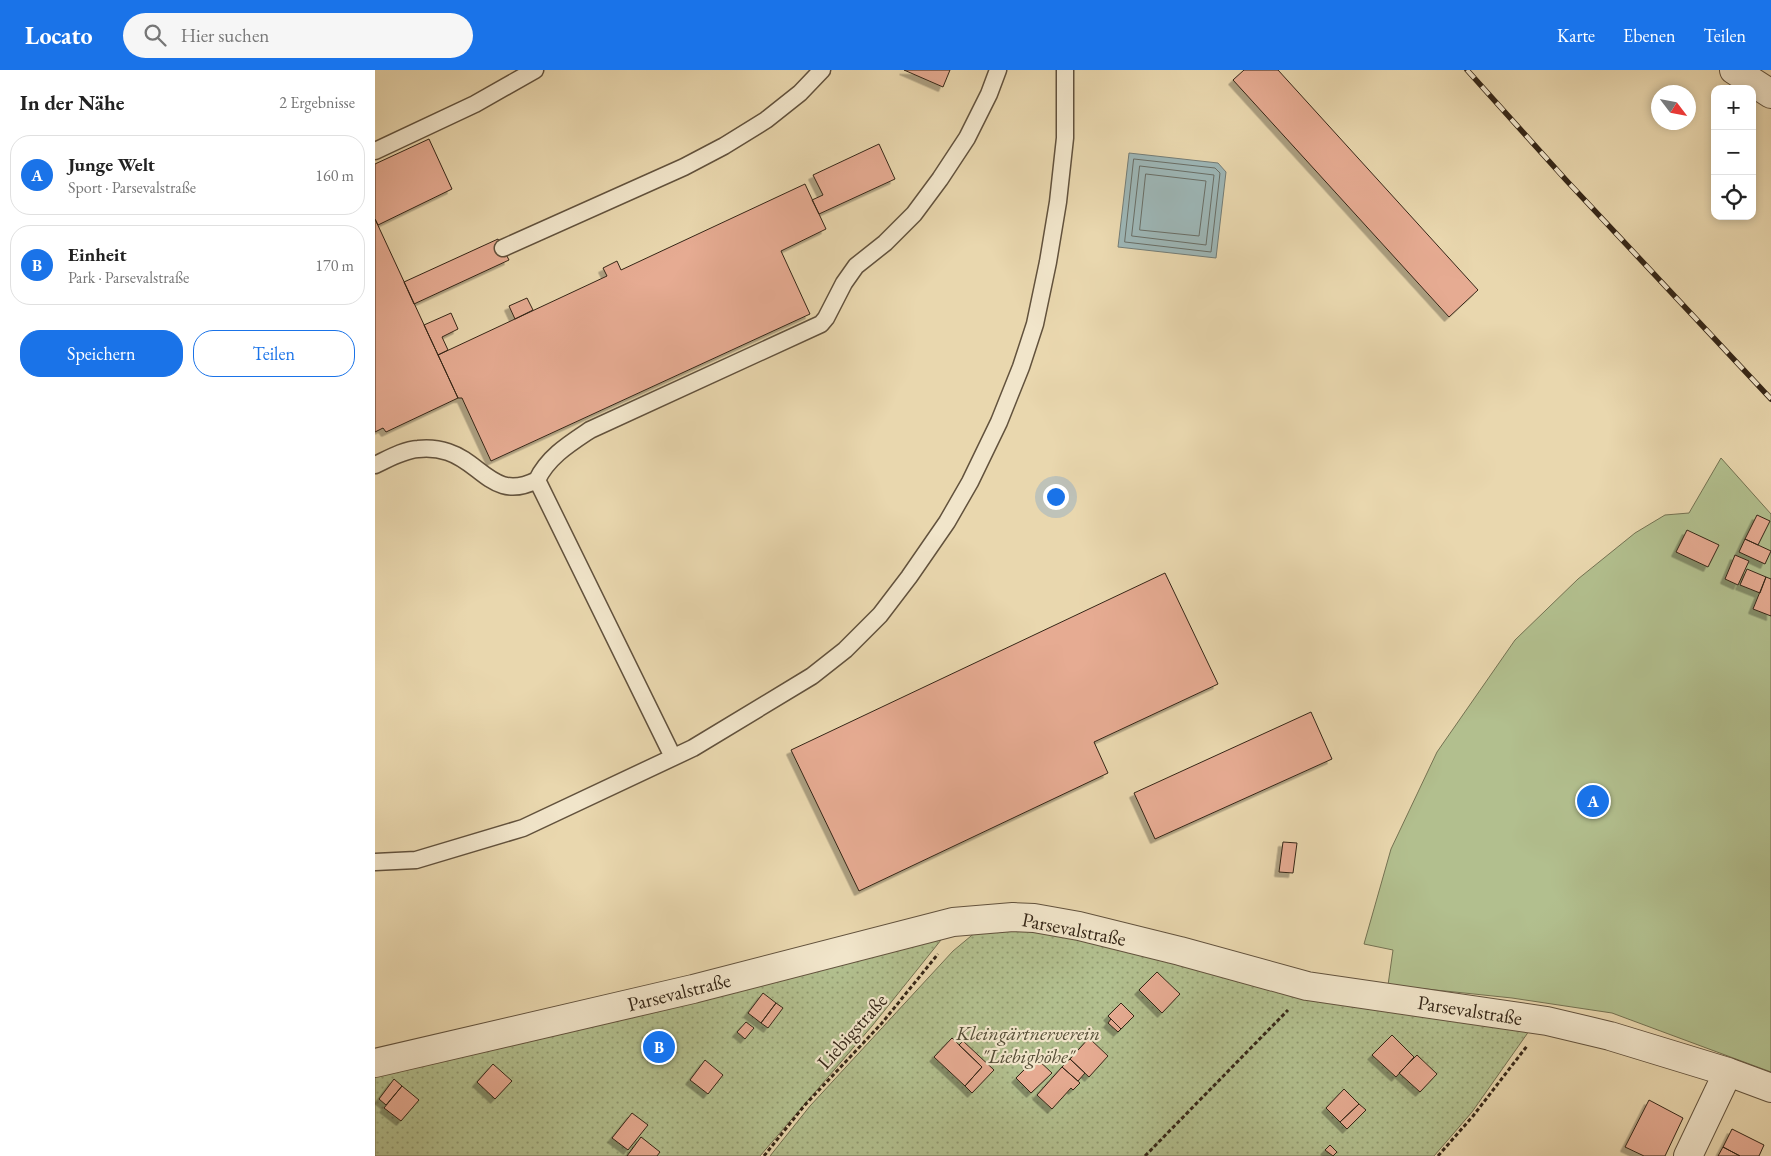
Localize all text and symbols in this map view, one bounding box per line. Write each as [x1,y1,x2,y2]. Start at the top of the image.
search box [123,13,473,58]
text: Locato [25,20,93,51]
icon: search [141,21,169,49]
text: Hier suchen [181,23,269,48]
text: Karte [1557,24,1595,47]
text: Ebenen [1623,24,1676,47]
text: Teilen [1704,24,1746,47]
north arrow [1651,85,1696,130]
map controls [1711,85,1756,220]
button: + [1711,85,1756,130]
text: In der Nähe [20,89,125,116]
text: 2 Ergebnisse [279,92,355,113]
button: − [1711,130,1756,175]
text: Junge Welt [68,152,155,177]
text: A [31,165,43,186]
text: 160 m [315,165,354,186]
button: locate [1711,175,1756,220]
text: Sport · Parsevalstraße [68,177,196,198]
text: Einheit [68,242,127,267]
text: B [32,255,42,276]
text: 170 m [315,255,354,276]
text: Park · Parsevalstraße [68,267,189,288]
button: Speichern [20,330,183,377]
button: Teilen [193,330,355,377]
your location [1043,484,1069,510]
pin: A [1577,782,1609,820]
street label: Parsevalstraße [1020,906,1128,952]
street label: Parsevalstraße [625,967,734,1017]
street label: Liebigstraße [811,987,893,1074]
street label: Parsevalstraße [1416,989,1524,1031]
park label: Kleingärtnerverein "Liebighöhe" [955,1020,1100,1069]
pin: B [643,1028,675,1066]

